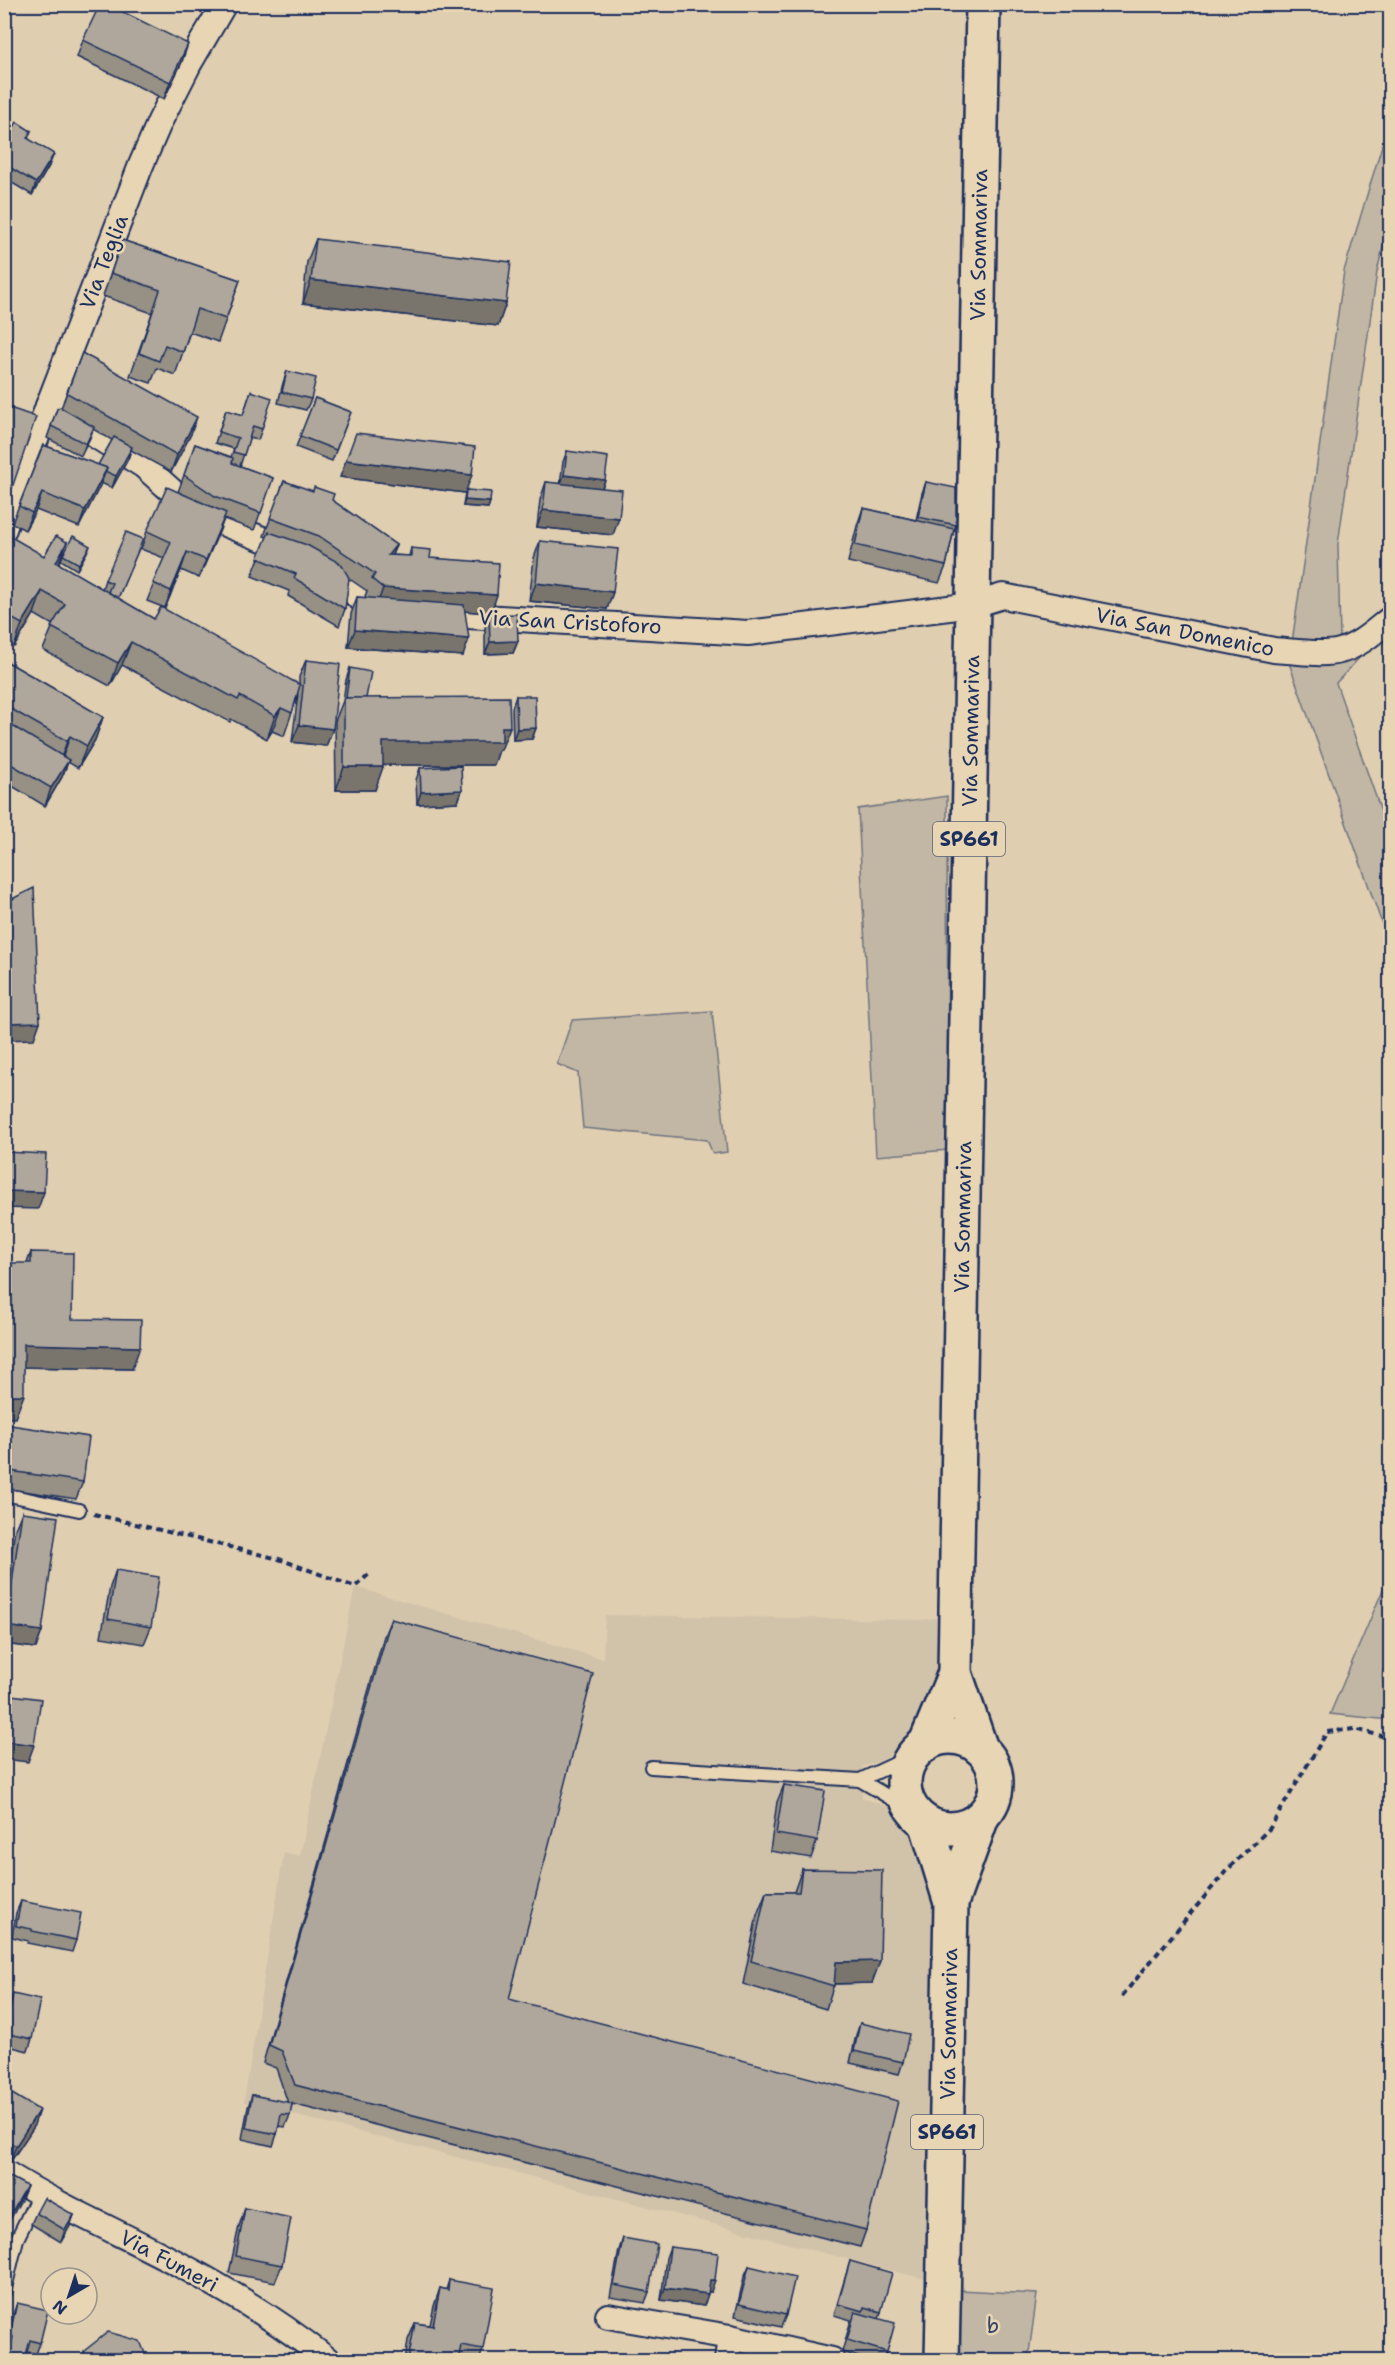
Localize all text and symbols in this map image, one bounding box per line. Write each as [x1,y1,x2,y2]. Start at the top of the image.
street label: Via Sommariva [964,169,994,321]
street label: Via Teglia [73,210,135,314]
street label: Via San Domenico [1093,601,1277,663]
street label: Via San Cristoforo [478,603,662,641]
street label: Via Sommariva [956,655,986,807]
road number: SP661 [933,822,1005,856]
street label: Via Sommariva [948,1141,978,1293]
street label: Via Sommariva [934,1948,964,2100]
road number: SP661 [911,2115,983,2149]
street label: Via Fumeri [115,2223,223,2299]
north arrow [39,2266,99,2326]
text: N [48,2295,71,2319]
park label: b [987,2312,999,2340]

